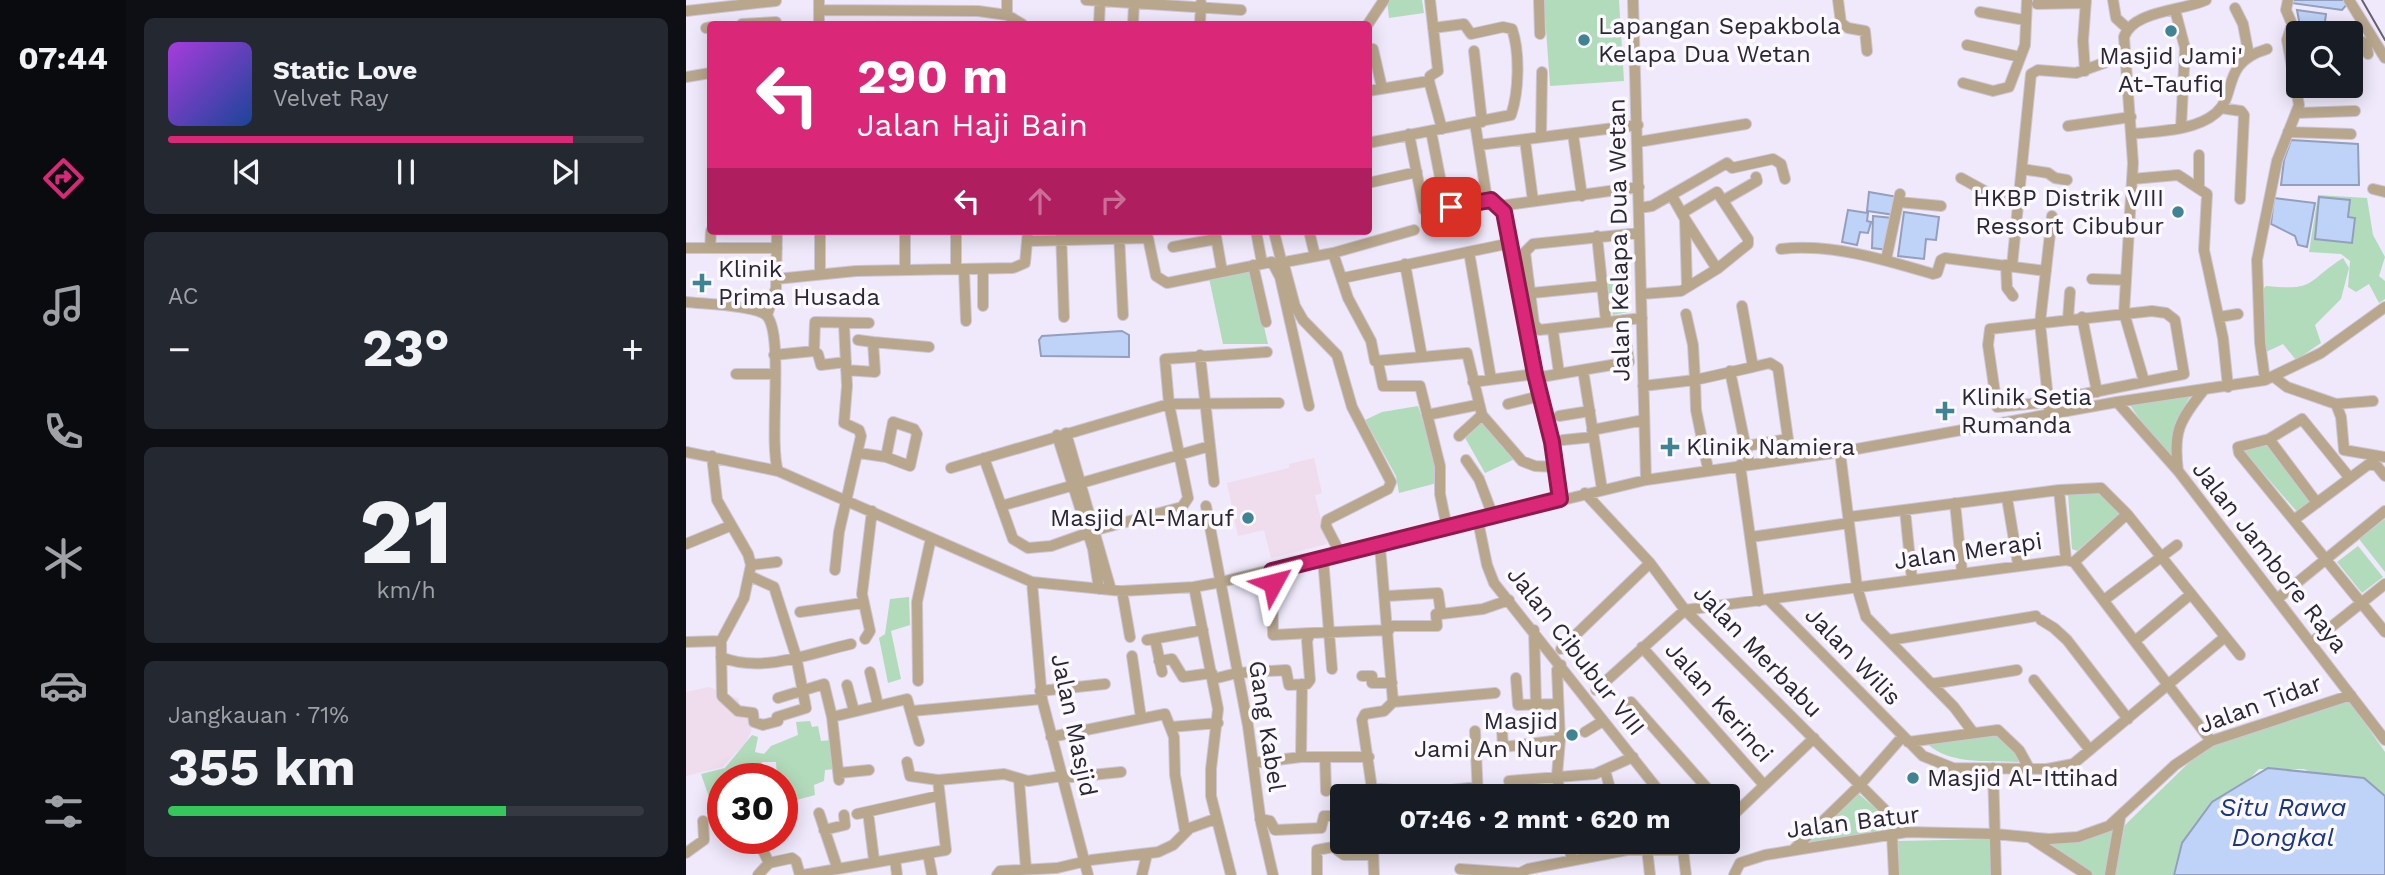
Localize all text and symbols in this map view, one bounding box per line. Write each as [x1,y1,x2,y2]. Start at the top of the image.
place label: Lapangan Sepakbola Kelapa Dua Wetan [1598,12,1841,68]
map controls [2286,21,2363,98]
button: search [2286,21,2363,98]
marker: Masjid Jami' At-Taufiq [2163,23,2179,39]
marker: Lapangan Sepakbola Kelapa Dua Wetan [1576,32,1592,48]
text: 07:44 [18,39,108,77]
place label: Masjid Jami' At-Taufiq [2099,42,2243,98]
text: 290 m [857,47,1008,105]
icon: left [742,49,833,140]
text: Static Love [273,55,417,85]
text: Velvet Ray [273,85,389,112]
street label: Jalan Kelapa Dua Wetan [1603,98,1635,382]
text: Jalan Haji Bain [857,106,1088,144]
icon: previous [228,153,266,191]
icon: pause [387,153,425,191]
icon: next [546,153,584,191]
icon: directions [39,154,88,203]
pin [1421,177,1481,237]
icon: left [948,182,986,220]
icon: ahead [1021,182,1059,220]
icon: right [1094,182,1132,220]
place label: HKBP Distrik VIII Ressort Cibubur [1973,184,2164,240]
icon: arrive [1432,188,1470,226]
marker: HKBP Distrik VIII Ressort Cibubur [2170,204,2186,220]
place label: Klinik Prima Husada [718,255,880,311]
marker: Klinik Prima Husada [692,273,712,293]
icon: music [39,281,88,330]
text: AC [168,283,198,310]
text: 23° [362,318,450,379]
text: − [168,327,191,371]
text: + [621,327,644,371]
place label: Klinik Setia Rumanda [1961,383,2092,439]
marker: Klinik Setia Rumanda [1935,401,1955,421]
icon: phone [39,407,88,456]
place label: Klinik Namiera [1686,433,1855,461]
marker: Klinik Namiera [1660,437,1680,457]
street label: Jalan Jambore Raya [2187,456,2353,658]
text: 21 [359,478,453,585]
place label: Masjid Al-Maruf [1050,504,1235,532]
marker: Masjid Al-Maruf [1240,510,1256,526]
street label: Jalan Merapi [1892,527,2044,575]
icon: climate [39,534,88,583]
position arrow [1236,546,1310,620]
street label: Jalan Cibubur VIII [1501,561,1651,741]
text: km/h [376,577,436,604]
street label: Jalan Merbabu [1688,579,1828,723]
street label: Jalan Wilis [1799,601,1907,711]
street label: Jalan Kerinci [1659,636,1779,768]
street label: Jalan Masjid [1045,651,1103,799]
street label: Gang Kabel [1243,659,1291,794]
icon: car [39,661,88,710]
street label: Jalan Tidar [2195,669,2326,739]
text: Jangkauan · 71% [168,702,349,729]
place label: Masjid Jami An Nur [1414,707,1558,763]
marker: Masjid Jami An Nur [1564,727,1580,743]
text: 355 km [168,737,356,798]
speed limit sign: 30 [707,763,798,854]
place label: Masjid Al-Ittihad [1927,764,2119,792]
marker: Masjid Al-Ittihad [1905,770,1921,786]
icon: filters [39,787,88,836]
water label: Situ Rawa Dongkal [2220,792,2346,852]
street label: Jalan Batur [1785,800,1921,844]
text: 07:46 · 2 mnt · 620 m [1399,804,1671,834]

